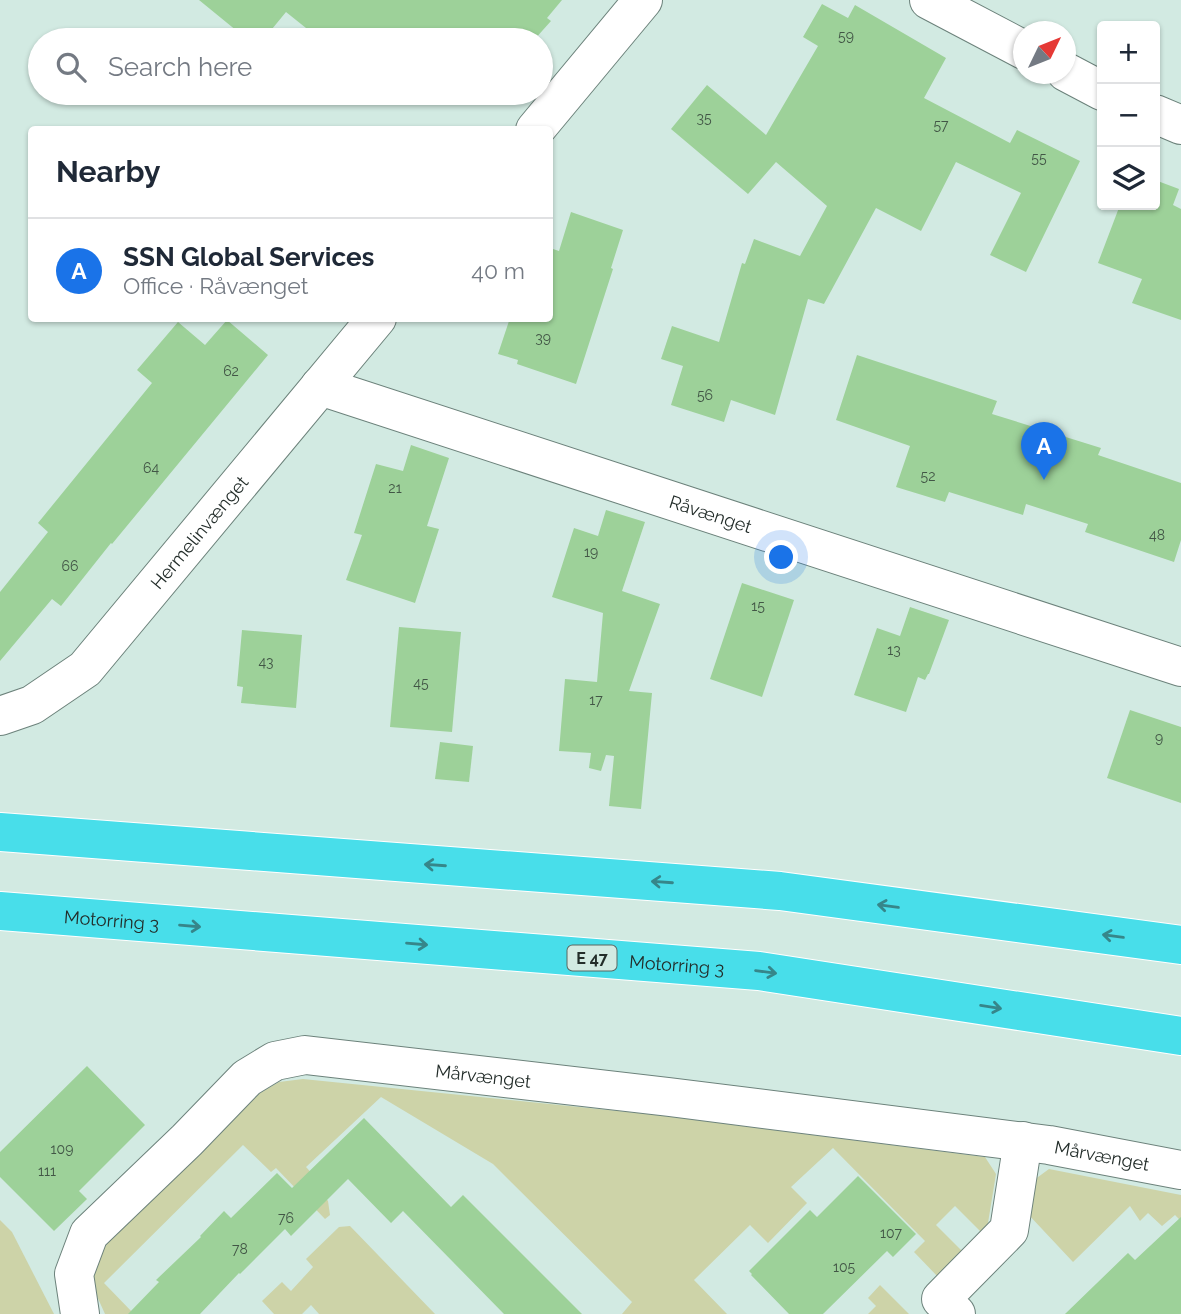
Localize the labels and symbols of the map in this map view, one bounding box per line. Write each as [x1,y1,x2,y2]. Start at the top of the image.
north arrow [1013,21,1076,84]
house number: 59 [838,28,854,44]
house number: 35 [696,110,712,126]
house number: 57 [933,117,949,133]
house number: 55 [1031,150,1047,166]
house number: 39 [535,330,551,346]
house number: 62 [223,363,239,379]
house number: 56 [697,387,713,403]
pin: A [1021,422,1067,480]
house number: 64 [143,460,159,476]
house number: 52 [921,468,935,484]
street label: Hermelinvænget [146,471,252,593]
house number: 21 [388,480,402,496]
street label: Råvænget [667,490,755,537]
house number: 48 [1149,527,1165,543]
your location [764,540,798,574]
house number: 19 [584,544,598,560]
house number: 66 [62,558,78,574]
house number: 15 [751,598,765,614]
house number: 13 [887,642,901,658]
house number: 43 [258,654,274,670]
house number: 45 [413,675,429,691]
house number: 17 [589,692,603,708]
house number: 9 [1155,730,1163,746]
one-way arrow [424,858,447,871]
one-way arrow [651,875,674,888]
one-way arrow [877,899,900,912]
street label: Motorring 3 [63,906,160,934]
one-way arrow [178,920,201,933]
one-way arrow [1103,929,1125,942]
one-way arrow [405,938,428,951]
road number: E 47 [568,946,616,970]
street label: Motorring 3 [629,950,725,979]
one-way arrow [754,966,777,979]
one-way arrow [979,1001,1002,1014]
street label: Mårvænget [434,1060,532,1092]
street label: Mårvænget [1053,1136,1151,1174]
house number: 109 [51,1141,73,1157]
house number: 111 [38,1163,56,1179]
house number: 76 [278,1210,294,1226]
house number: 107 [880,1225,902,1241]
house number: 78 [232,1241,248,1257]
house number: 105 [833,1259,855,1275]

